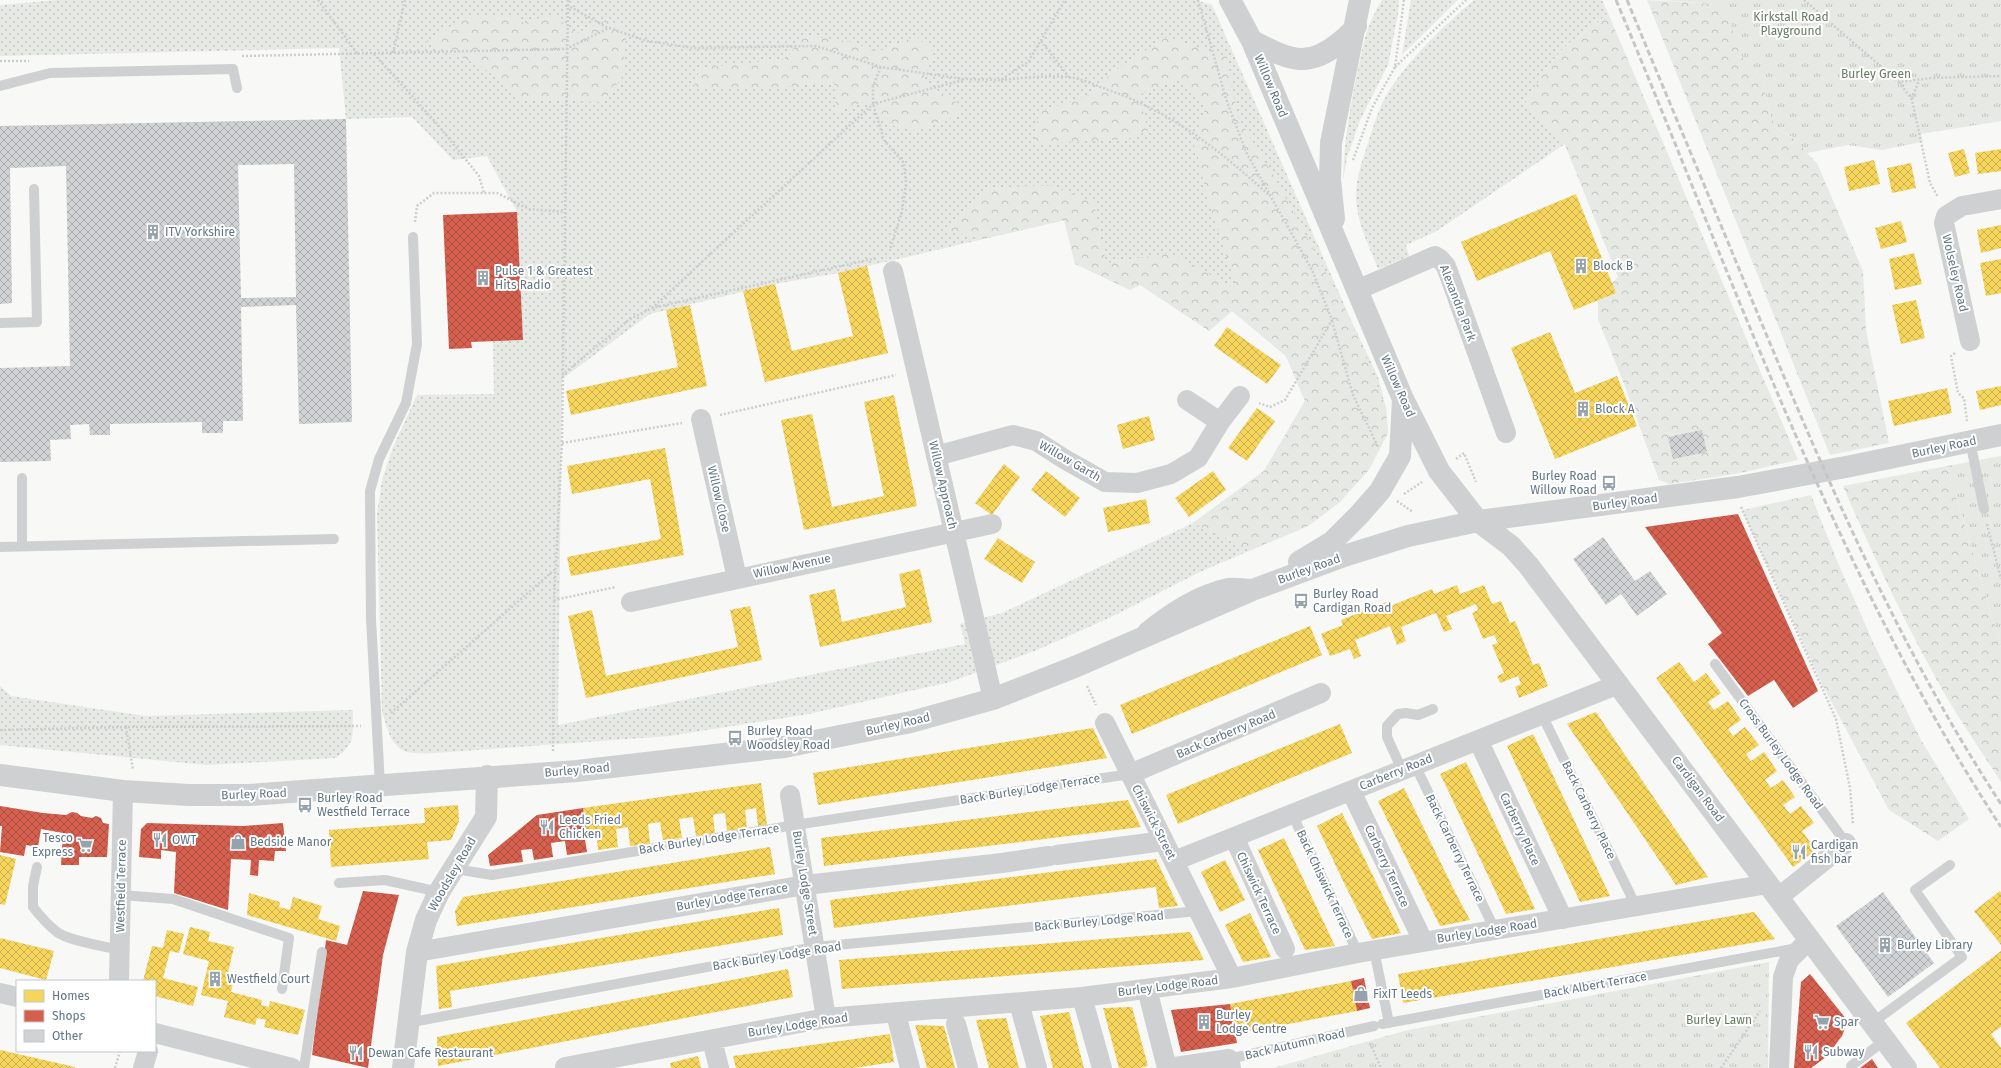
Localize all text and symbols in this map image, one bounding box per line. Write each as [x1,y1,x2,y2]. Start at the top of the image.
park label: Kirkstall Road Playground [1753,10,1829,38]
street label: Willow Road [1252,53,1290,119]
park label: Burley Green [1841,67,1911,81]
building icon: ITV Yorkshire [144,223,162,241]
place label: ITV Yorkshire [165,225,235,239]
street label: Wolseley Road [1939,233,1971,313]
building icon: Block B [1572,257,1590,275]
place label: Block B [1593,259,1633,273]
street label: Alexandra Park [1437,263,1479,344]
place label: Pulse 1 & Greatest Hits Radio [495,264,594,292]
building icon: Pulse 1 & Greatest Hits Radio [474,269,492,287]
street label: Willow Road [1378,353,1418,419]
building icon: Block A [1574,400,1592,418]
place label: Block A [1595,402,1635,416]
street label: Burley Road [1910,433,1978,461]
street label: Willow Garth [1037,438,1103,484]
street label: Willow Approach [926,439,960,531]
street label: Willow Close [704,464,734,534]
place label: Burley Road Willow Road [1530,469,1597,497]
bus stop icon: Burley Road Willow Road [1600,474,1618,492]
street label: Burley Road [1592,491,1658,513]
street label: Willow Avenue [752,551,832,581]
street label: Burley Road [1276,551,1342,587]
place label: Burley Road Cardigan Road [1313,587,1391,615]
bus stop icon: Burley Road Cardigan Road [1292,592,1310,610]
street label: Cross Burley Lodge Road [1736,696,1826,812]
street label: Back Carberry Road [1174,707,1278,761]
street label: Burley Road [864,710,932,738]
place label: Burley Road Woodsley Road [747,724,830,752]
bus stop icon: Burley Road Woodsley Road [726,729,744,747]
street label: Carberry Road [1357,751,1435,793]
street label: Cardigan Road [1669,753,1727,825]
street label: Back Carberry Place [1559,759,1619,861]
street label: Burley Road [544,760,610,780]
street label: Back Burley Lodge Terrace [959,771,1101,807]
street label: Chiswick Street [1129,782,1179,862]
street label: Burley Road [221,786,287,802]
street label: Carberry Place [1497,790,1543,868]
place label: Burley Road Westfield Terrace [317,791,410,819]
street label: Back Carberry Terrace [1423,792,1487,904]
bus stop icon: Burley Road Westfield Terrace [296,796,314,814]
place label: Leeds Fried Chicken [559,813,621,841]
restaurant icon: Leeds Fried Chicken [538,818,556,836]
street label: Back Burley Lodge Terrace [638,821,780,857]
street label: Carberry Terrace [1362,823,1412,909]
street label: Back Chiswick Terrace [1294,828,1356,940]
street label: Burley Lodge Street [790,829,820,937]
place label: Tesco Express [32,831,73,859]
restaurant icon: OWT [151,831,169,849]
place label: OWT [172,833,197,847]
shop icon: Bedside Manor [229,833,247,851]
street label: Woodsley Road [425,834,479,914]
place label: Bedside Manor [250,835,332,849]
supermarket icon: Tesco Express [76,836,94,854]
place label: Cardigan fish bar [1811,838,1859,866]
street label: Westfield Terrace [113,839,129,933]
restaurant icon: Cardigan fish bar [1790,843,1808,861]
street label: Chiswick Terrace [1234,850,1284,936]
street label: Burley Lodge Terrace [675,880,789,914]
street label: Back Burley Lodge Road [1034,908,1164,934]
street label: Burley Lodge Road [1436,916,1538,946]
building icon: Burley Library [1876,936,1894,954]
place label: Burley Library [1897,938,1973,952]
street label: Back Burley Lodge Road [712,939,842,973]
street label: Back Albert Terrace [1542,969,1648,1001]
building icon: Westfield Court [206,970,224,988]
place label: Westfield Court [227,972,311,986]
street label: Burley Lodge Road [1117,973,1219,999]
legend [16,980,156,1052]
shop icon: FixIT Leeds [1352,985,1370,1003]
place label: FixIT Leeds [1373,987,1433,1001]
text: Homes [52,989,90,1003]
place label: Burley Lodge Centre [1216,1008,1287,1036]
text: Shops [52,1009,86,1023]
street label: Burley Lodge Road [747,1010,849,1040]
building icon: Burley Lodge Centre [1195,1013,1213,1031]
park label: Burley Lawn [1686,1013,1752,1027]
supermarket icon: Spar [1813,1013,1831,1031]
place label: Spar [1834,1015,1859,1029]
street label: Back Autumn Road [1244,1026,1346,1062]
text: Other [52,1029,83,1043]
restaurant icon: Subway [1802,1043,1820,1061]
restaurant icon: Dewan Cafe Restaurant [347,1044,365,1062]
place label: Subway [1823,1045,1864,1059]
place label: Dewan Cafe Restaurant [368,1046,494,1060]

